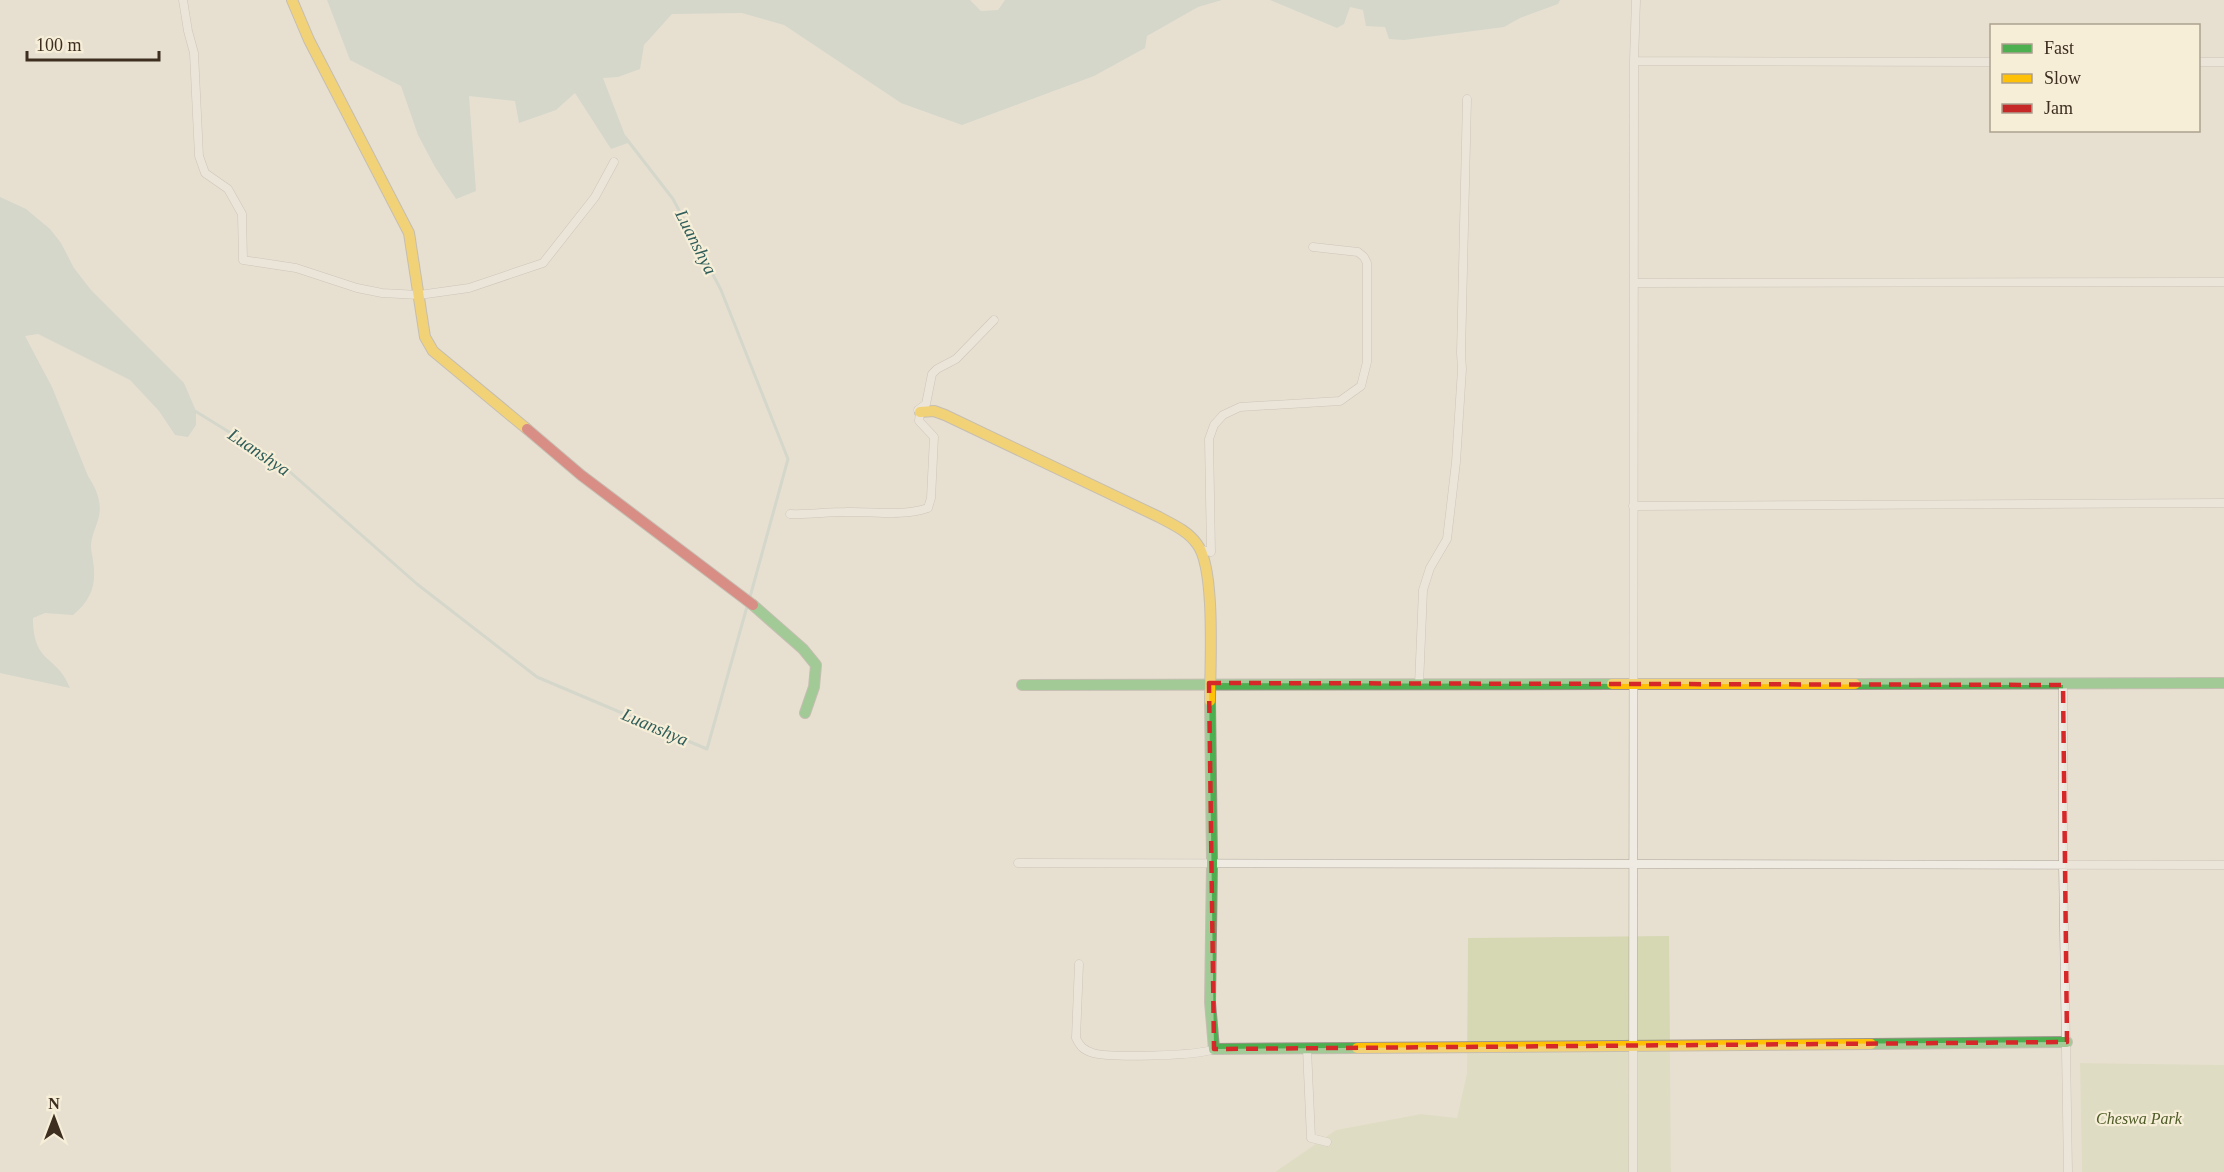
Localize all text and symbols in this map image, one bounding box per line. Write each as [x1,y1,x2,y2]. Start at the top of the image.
scale bar [27,24,159,62]
legend [1990,24,2200,132]
text: 100 m [36,35,82,55]
text: Fast [2044,38,2074,58]
text: Slow [2044,68,2081,88]
text: Jam [2044,98,2073,118]
water label: Luanshya [671,205,721,278]
water label: Luanshya [224,424,294,480]
water label: Luanshya [618,704,691,750]
north arrow [24,1088,84,1148]
text: N [48,1095,60,1112]
park label: Cheswa Park [2096,1110,2183,1127]

